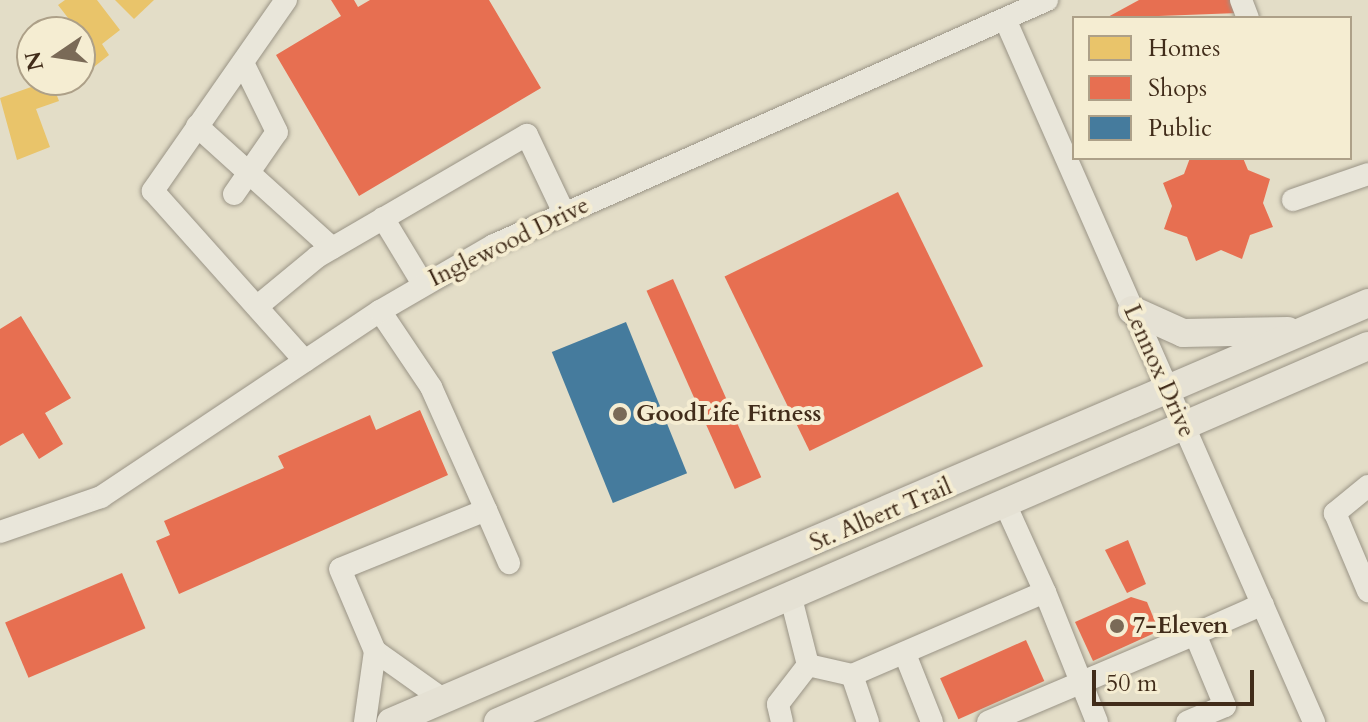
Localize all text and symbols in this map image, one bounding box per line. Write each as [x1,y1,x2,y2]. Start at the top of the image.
north arrow [16,16,96,96]
legend [1072,16,1352,160]
text: Homes [1148,32,1220,65]
text: N [18,48,51,74]
text: Shops [1148,72,1207,105]
text: Public [1148,112,1212,145]
street label: Inglewood Drive [424,191,594,293]
street label: Lennox Drive [1117,300,1201,442]
place label: GoodLife Fitness [636,400,821,428]
marker: GoodLife Fitness [611,405,629,423]
street label: St. Albert Trail [806,472,956,558]
place label: 7-Eleven [1133,612,1229,640]
marker: 7-Eleven [1108,617,1126,635]
scale bar [1096,654,1258,704]
text: 50 m [1106,667,1157,700]

